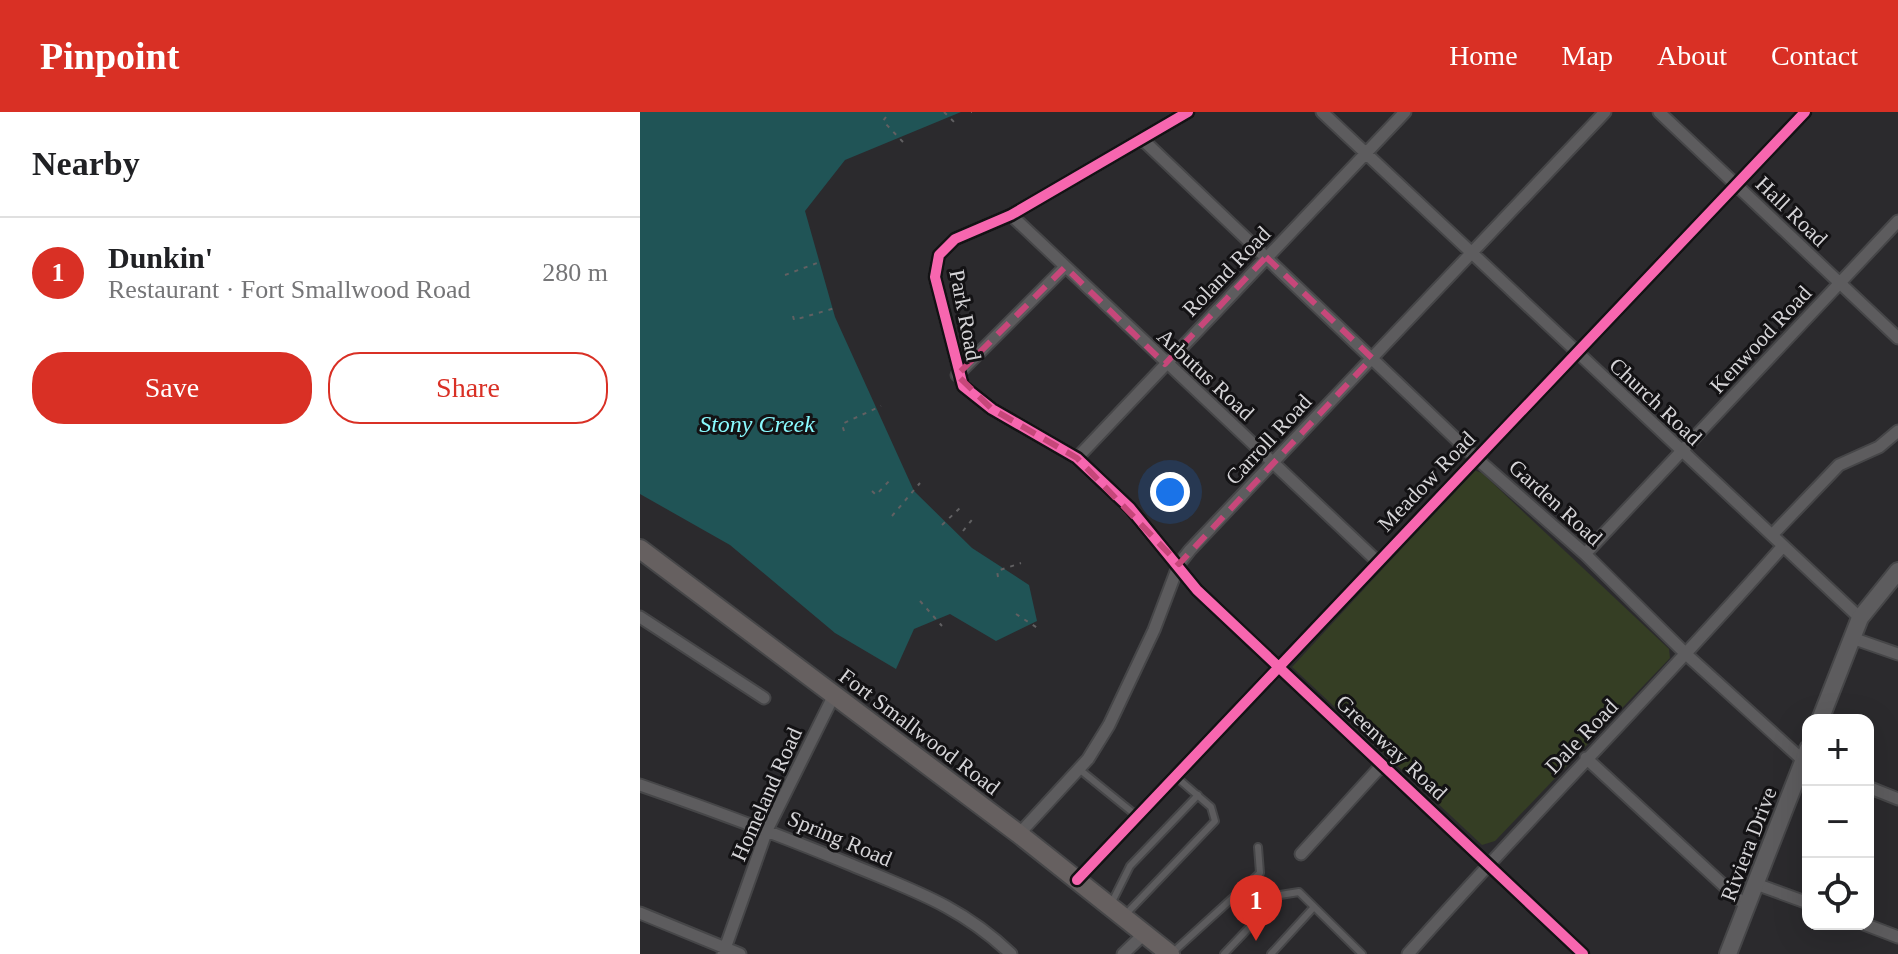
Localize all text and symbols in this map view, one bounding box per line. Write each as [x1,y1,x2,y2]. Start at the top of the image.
text: Pinpoint [40,35,179,77]
text: Home [1449,40,1518,71]
text: Map [1562,40,1613,71]
text: About [1657,40,1727,71]
text: Contact [1771,40,1858,71]
text: Nearby [32,145,140,182]
street label: Hall Road [1751,171,1833,252]
street label: Roland Road [1177,221,1275,322]
text: Dunkin' [108,241,213,274]
text: 1 [52,258,65,287]
text: 280 m [542,258,608,287]
street label: Park Road [944,267,987,363]
text: Restaurant · Fort Smallwood Road [108,275,471,304]
street label: Kenwood Road [1704,281,1816,398]
street label: Arbutus Road [1152,323,1259,425]
button: Save [32,352,312,424]
button: Share [328,352,608,424]
street label: Church Road [1604,352,1707,450]
street label: Carroll Road [1220,389,1316,490]
water label: Stony Creek [699,411,815,437]
street label: Meadow Road [1373,426,1480,536]
street label: Garden Road [1504,454,1607,551]
your location [1150,472,1190,512]
street label: Fort Smallwood Road [835,663,1005,800]
street label: Greenway Road [1331,690,1452,805]
street label: Dale Road [1540,694,1623,779]
map controls [1802,714,1874,930]
button: + [1802,714,1874,786]
street label: Homeland Road [726,724,807,865]
street label: Riviera Drive [1715,784,1782,905]
button: − [1802,786,1874,858]
street label: Spring Road [784,805,896,872]
button: locate [1802,858,1874,930]
pin: 1 [1230,875,1282,941]

